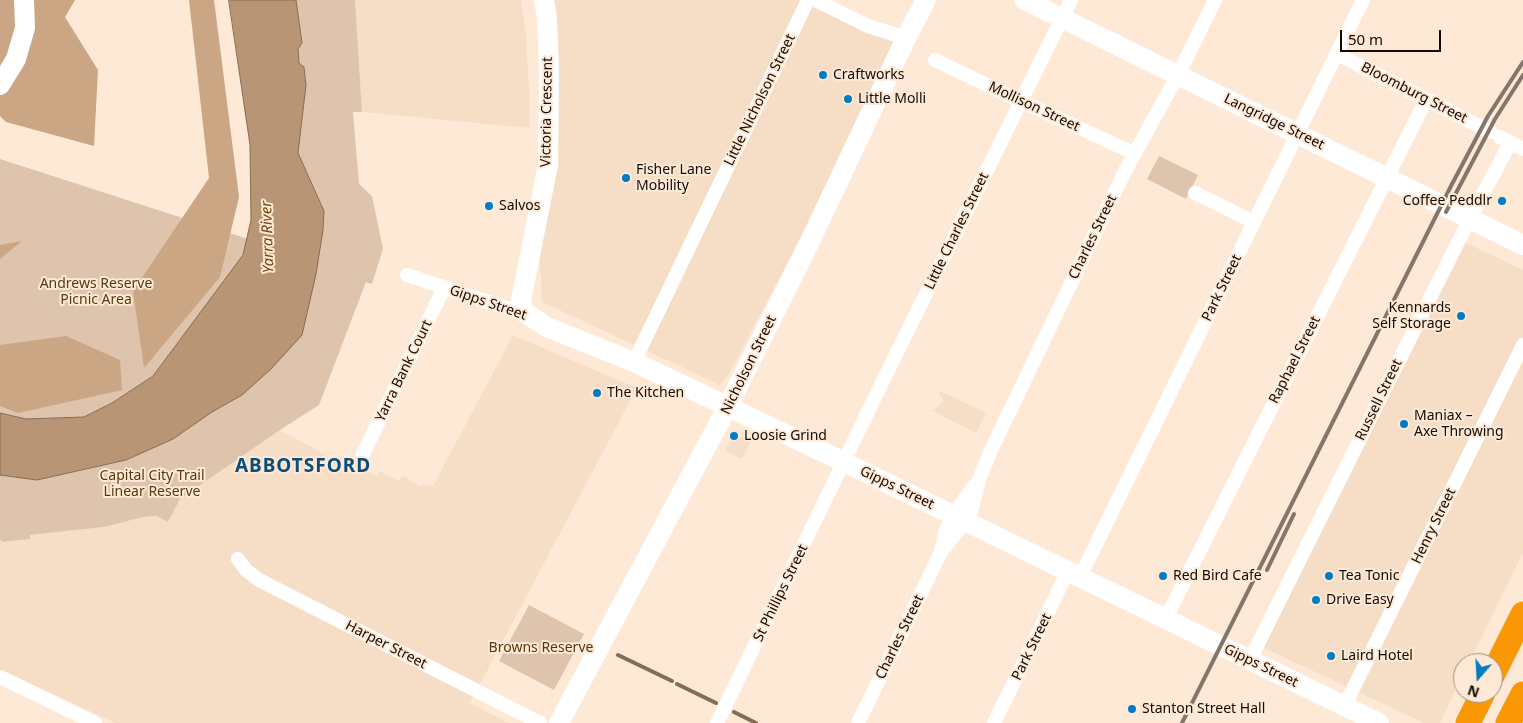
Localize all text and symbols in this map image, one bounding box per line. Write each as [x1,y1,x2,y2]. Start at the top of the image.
scale bar [1343,20,1444,52]
text: 50 m [1348,29,1383,49]
street label: Little Nicholson Street [721,31,799,169]
street label: Victoria Crescent [538,57,556,167]
street label: Bloomburg Street [1358,59,1470,127]
place label: Craftworks [833,67,905,83]
marker: Craftworks [817,69,829,81]
street label: Mollison Street [986,79,1082,135]
street label: Langridge Street [1221,90,1327,154]
place label: Little Molli [858,91,926,107]
marker: Little Molli [842,93,854,105]
place label: Fisher Lane Mobility [636,162,711,194]
street label: Little Charles Street [921,170,993,292]
marker: Fisher Lane Mobility [620,172,632,184]
street label: Charles Street [1065,192,1121,282]
place label: Coffee Peddlr [1403,193,1492,209]
marker: Coffee Peddlr [1496,195,1508,207]
place label: Salvos [499,198,540,214]
marker: Salvos [483,200,495,212]
water label: Yarra River [258,201,278,273]
street label: Park Street [1199,252,1245,324]
park label: Andrews Reserve Picnic Area [40,276,152,308]
street label: Gipps Street [447,282,529,324]
place label: Kennards Self Storage [1372,300,1451,332]
marker: Kennards Self Storage [1455,310,1467,322]
street label: Nicholson Street [718,313,780,417]
street label: Raphael Street [1266,313,1324,407]
street label: Yarra Bank Court [372,317,436,425]
street label: Russell Street [1352,356,1406,444]
place label: The Kitchen [607,385,684,401]
marker: The Kitchen [591,387,603,399]
place label: Maniax – Axe Throwing [1414,408,1504,441]
marker: Maniax – Axe Throwing [1398,418,1410,430]
place label: Loosie Grind [744,428,827,444]
marker: Loosie Grind [728,430,740,442]
district label: ABBOTSFORD [234,456,372,478]
street label: Gipps Street [857,463,937,513]
park label: Capital City Trail Linear Reserve [99,468,205,501]
street label: Henry Street [1408,485,1460,567]
street label: St Phillips Street [750,542,812,644]
place label: Red Bird Cafe [1173,568,1262,584]
place label: Tea Tonic [1339,568,1399,584]
marker: Red Bird Cafe [1157,570,1169,582]
marker: Tea Tonic [1323,570,1335,582]
street label: Charles Street [872,592,928,682]
place label: Drive Easy [1326,592,1394,608]
marker: Drive Easy [1310,594,1322,606]
street label: Park Street [1009,611,1055,683]
street label: Harper Street [343,617,429,673]
park label: Browns Reserve [489,640,593,656]
street label: Gipps Street [1221,641,1301,691]
place label: Laird Hotel [1341,648,1413,664]
marker: Laird Hotel [1325,650,1337,662]
north arrow [1453,653,1503,703]
text: N [1465,681,1482,703]
place label: Stanton Street Hall [1142,701,1265,717]
marker: Stanton Street Hall [1126,703,1138,715]

